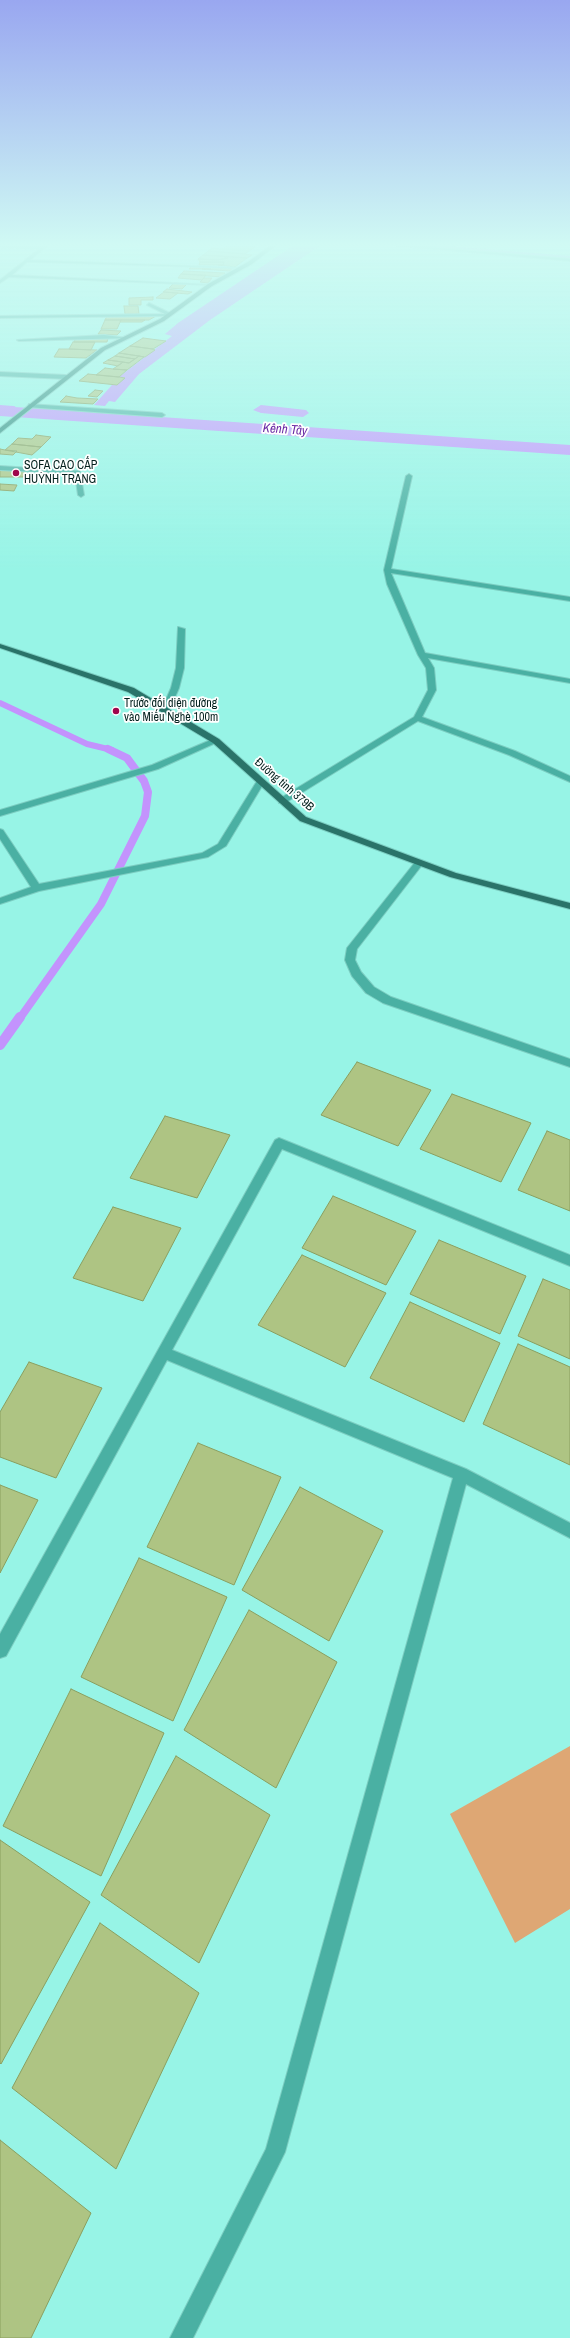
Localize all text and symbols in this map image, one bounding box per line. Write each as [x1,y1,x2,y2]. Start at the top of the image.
water label: Kênh Tây [262,421,308,439]
place label: SOFA CAO CẤP HUỲNH TRANG [24,459,97,487]
marker: SOFA CAO CẤP HUỲNH TRANG [11,468,21,478]
place label: Trước đối diện đường vào Miếu Nghè 100m [124,697,218,725]
marker: Trước đối diện đường vào Miếu Nghè 100m [111,706,121,716]
street label: Đường tỉnh 379B [251,755,317,815]

